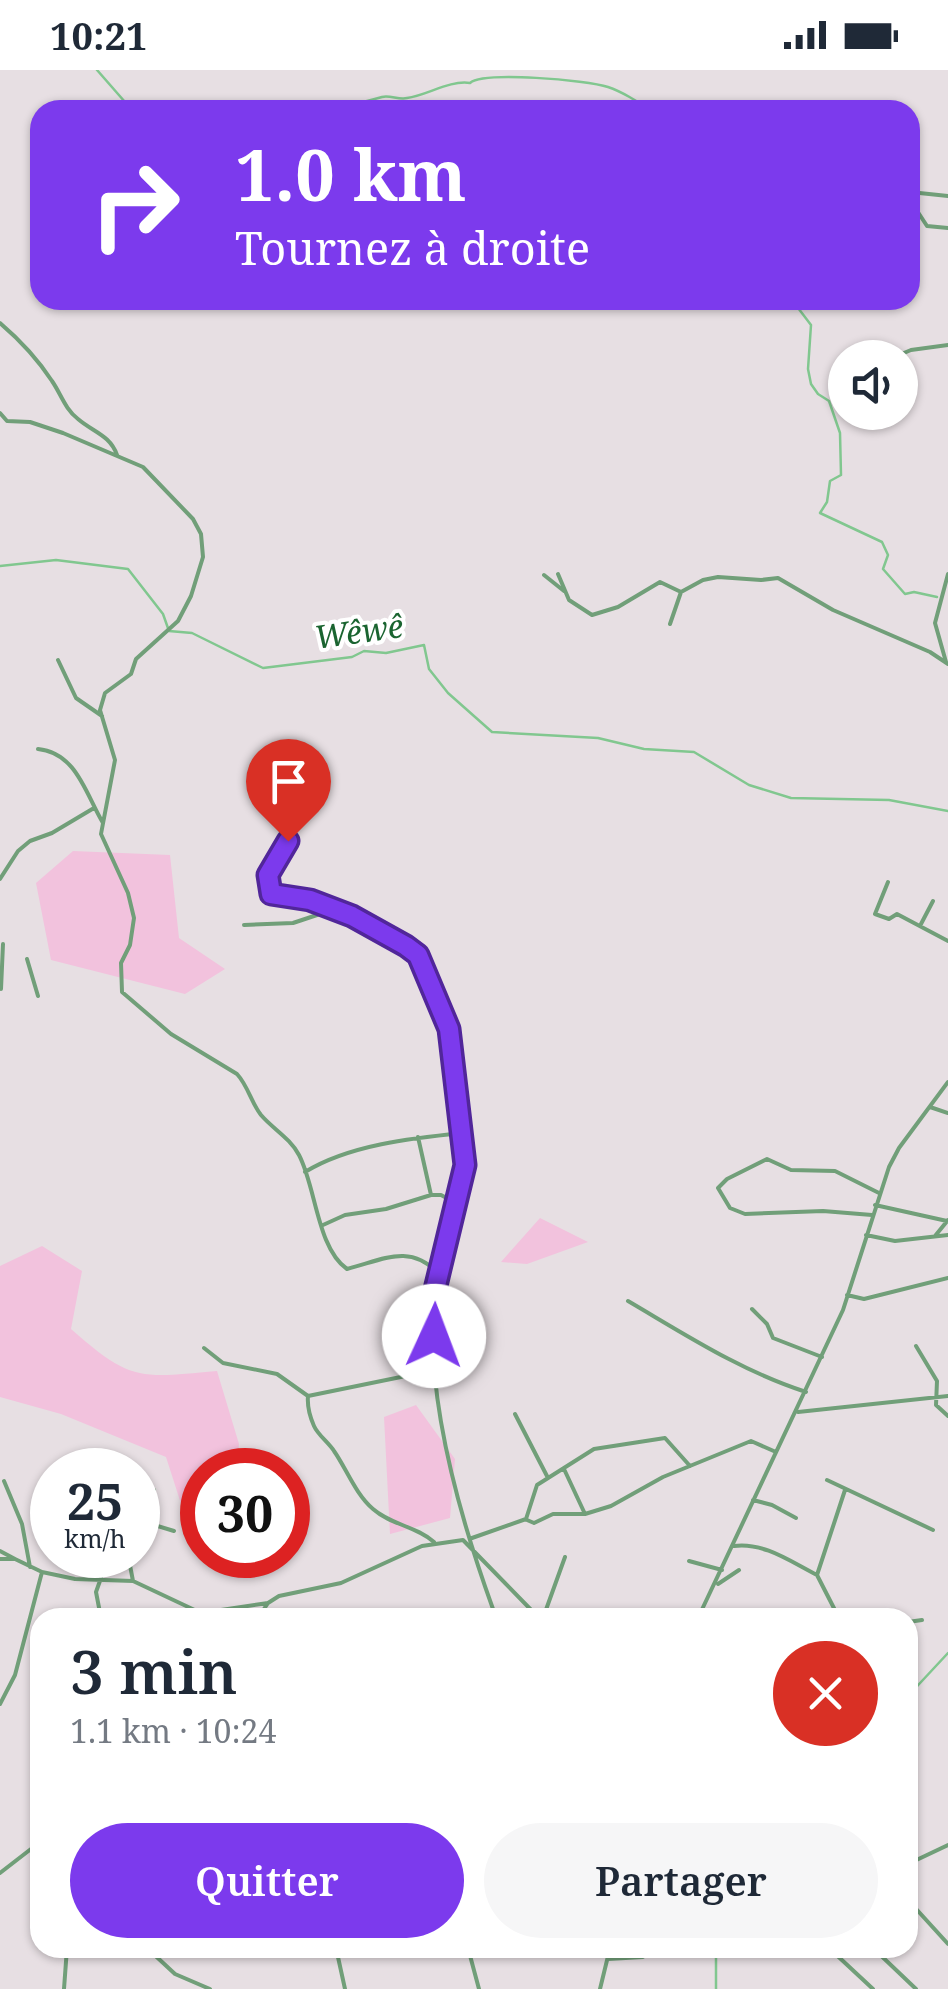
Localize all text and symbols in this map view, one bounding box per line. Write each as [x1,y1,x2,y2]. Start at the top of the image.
text: 10:21 [50,9,147,61]
text: 1.0 km [235,126,467,222]
icon: right [70,140,200,270]
text: Tournez à droite [235,217,590,278]
map controls [828,340,918,430]
button: sound [828,340,918,430]
water label: Wêwê [312,603,406,658]
pin [246,739,331,842]
icon: arrive [261,754,316,809]
position arrow [382,1284,486,1388]
speed limit sign: 30 [180,1448,310,1578]
text: 25 [67,1467,123,1535]
text: km/h [64,1521,126,1555]
text: 3 min [70,1630,238,1712]
button: close [773,1641,878,1746]
text: 1.1 km · 10:24 [70,1709,276,1752]
button: Quitter [70,1823,464,1938]
button: Partager [484,1823,878,1938]

